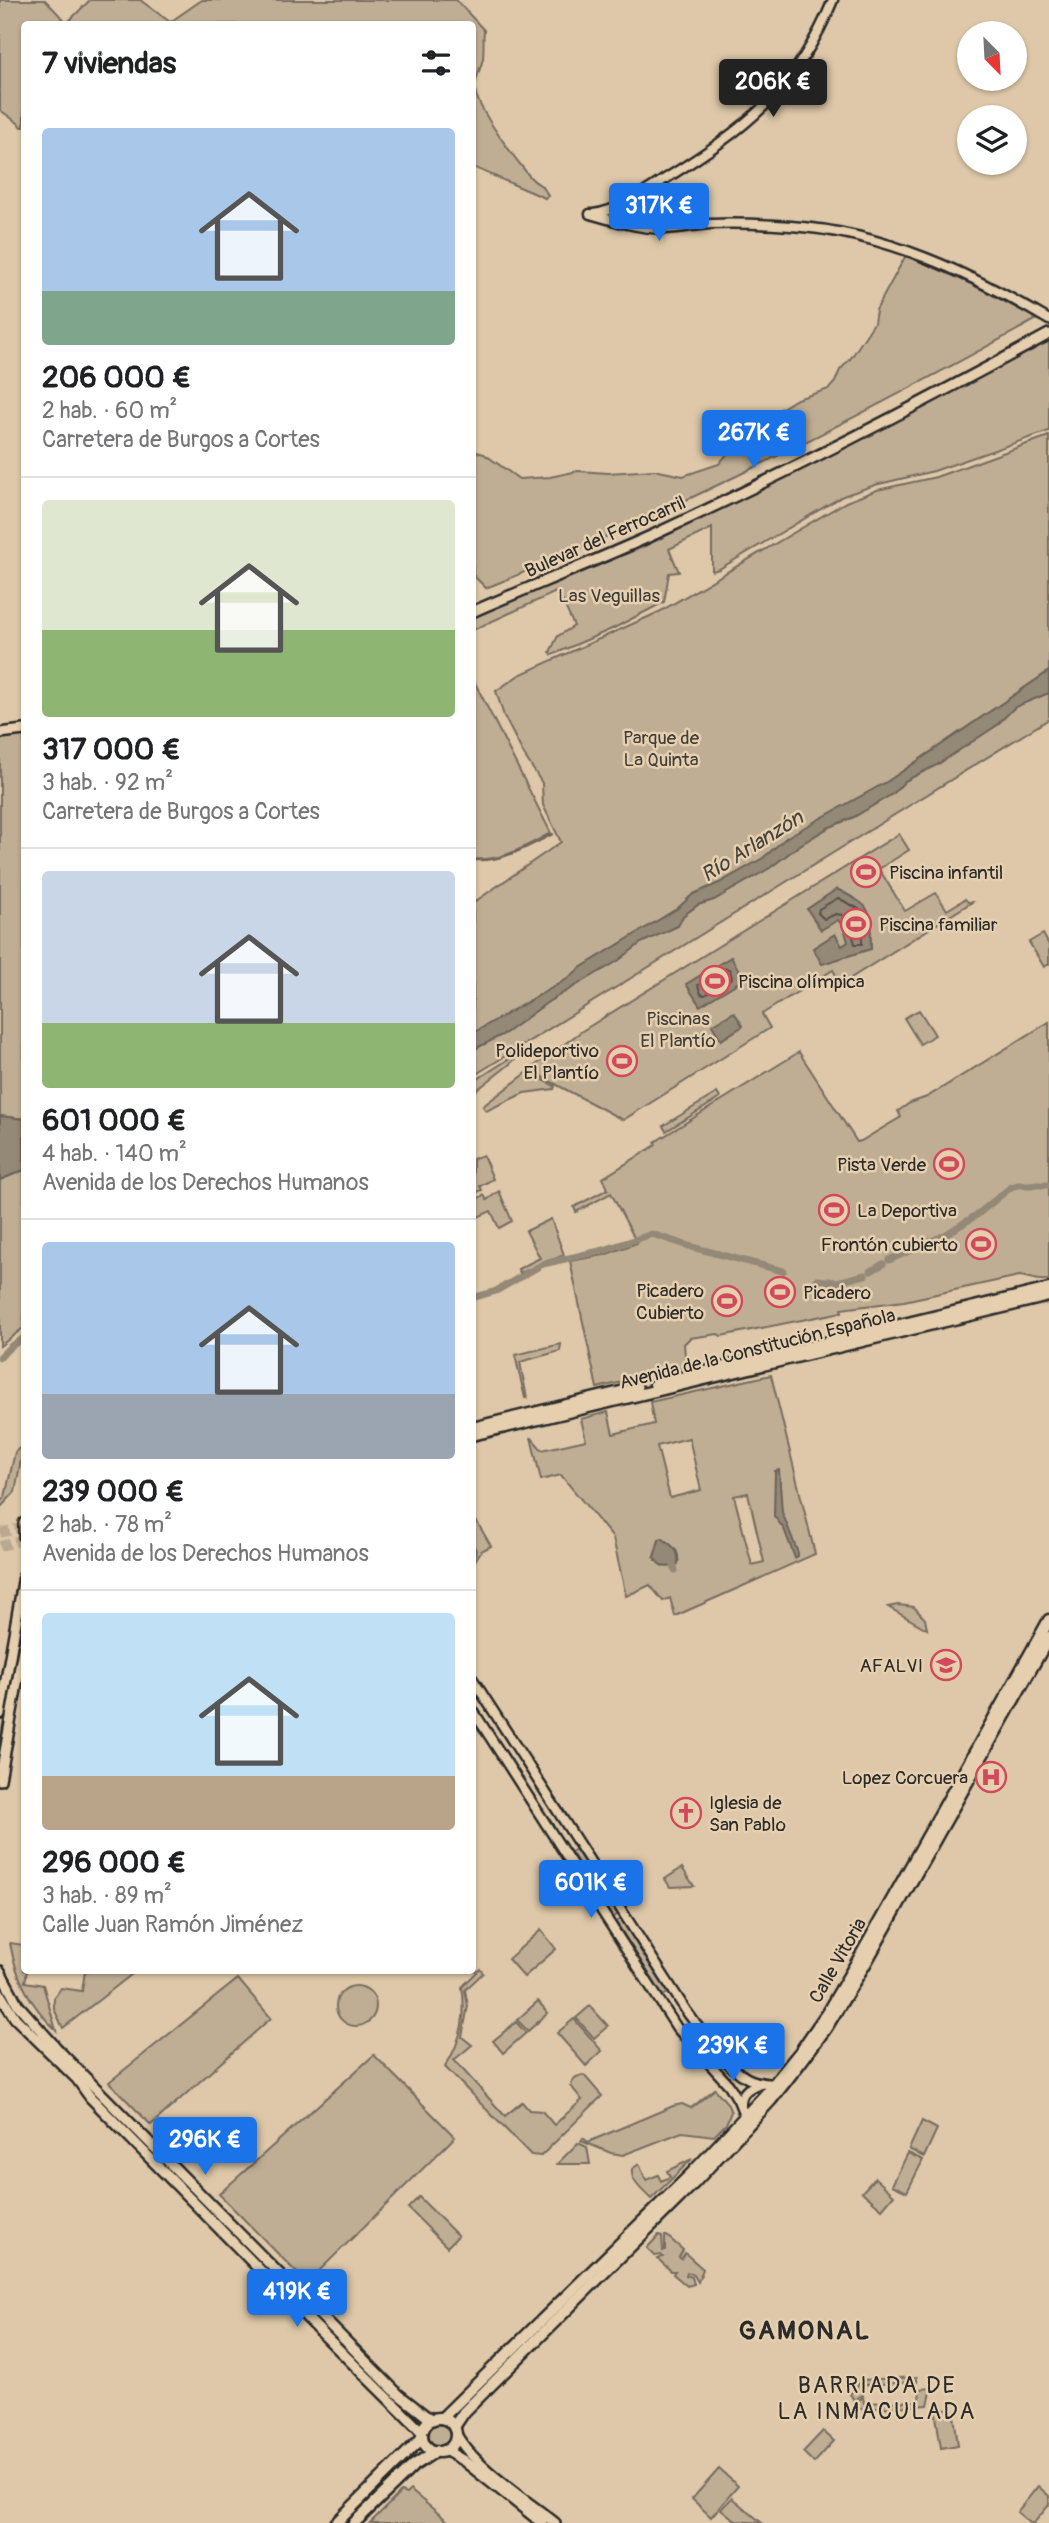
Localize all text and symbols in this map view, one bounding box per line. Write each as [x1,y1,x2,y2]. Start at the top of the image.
north arrow [957,21,1027,91]
map controls [957,21,1027,175]
icon: filters [417,44,455,82]
text: 7 viviendas [42,45,176,82]
pin: 206K € [716,60,830,119]
text: 206K € [735,67,811,96]
button: layers [957,105,1027,175]
icon: home [186,173,312,299]
pin: 317K € [602,184,716,243]
text: 317K € [625,191,693,220]
text: 206 000 € [42,359,191,396]
text: 2 hab. · 60 m² [42,396,177,425]
pin: 267K € [697,410,811,470]
text: 267K € [718,418,790,447]
text: Carretera de Burgos a Cortes [42,425,320,454]
street label: Bulevar del Ferrocarril [521,491,690,583]
icon: home [186,545,312,671]
park label: Las Veguillas [558,584,660,608]
park label: Parque de La Quinta [623,726,700,772]
text: 317 000 € [42,731,181,768]
text: 3 hab. · 92 m² [42,768,173,797]
text: Carretera de Burgos a Cortes [42,797,320,826]
water label: Río Arlanzón [696,804,809,888]
sports icon: Piscina infantil [849,855,883,889]
place label: Piscina infantil [889,861,1003,885]
sports icon: Piscina familiar [839,907,873,941]
place label: Piscina familiar [879,913,998,937]
icon: home [186,916,312,1042]
sports icon: Piscina olímpica [698,964,732,998]
place label: Piscina olímpica [738,970,865,994]
park label: Piscinas El Plantío [640,1007,716,1053]
place label: Polideportivo El Plantío [495,1039,599,1085]
sports icon: Polideportivo El Plantío [605,1044,639,1078]
text: 601 000 € [42,1102,186,1139]
text: 4 hab. · 140 m² [42,1139,187,1168]
sports icon: Pista Verde [932,1147,966,1181]
place label: Pista Verde [837,1153,927,1177]
text: Avenida de los Derechos Humanos [42,1168,369,1197]
sports icon: La Deportiva [817,1193,851,1227]
place label: La Deportiva [857,1199,957,1223]
sports icon: Frontón cubierto [964,1227,998,1261]
place label: Frontón cubierto [821,1233,958,1257]
sports icon: Picadero [763,1275,797,1309]
place label: Picadero Cubierto [636,1279,704,1325]
place label: Picadero [803,1281,871,1305]
sports icon: Picadero Cubierto [710,1284,744,1318]
icon: home [186,1287,312,1413]
street label: Avenida de la Constitución Española [617,1303,898,1395]
text: 239 000 € [42,1473,184,1510]
text: 2 hab. · 78 m² [42,1510,172,1539]
text: Avenida de los Derechos Humanos [42,1539,369,1568]
school or university icon: AFALVI [929,1648,963,1682]
place label: AFALVI [859,1654,923,1678]
icon: home [186,1658,312,1784]
hospital icon: Lopez Corcuera [974,1760,1008,1794]
place label: Lopez Corcuera [842,1766,968,1790]
place label: Iglesia de San Pablo [709,1791,786,1837]
church icon: Iglesia de San Pablo [669,1796,703,1830]
text: 296 000 € [42,1844,186,1881]
pin: 601K € [534,1860,648,1920]
text: 601K € [555,1868,627,1897]
text: 3 hab. · 89 m² [42,1881,172,1910]
text: Calle Juan Ramón Jiménez [42,1910,303,1939]
street label: Calle Vitoria [804,1913,872,2008]
pin: 239K € [676,2024,790,2083]
text: 239K € [698,2031,768,2060]
pin: 296K € [148,2118,262,2177]
text: 296K € [169,2125,241,2154]
pin: 419K € [240,2270,354,2329]
text: 419K € [263,2277,331,2306]
district label: GAMONAL [739,2315,871,2347]
district label: BARRIADA DE LA INMACULADA [777,2371,977,2426]

